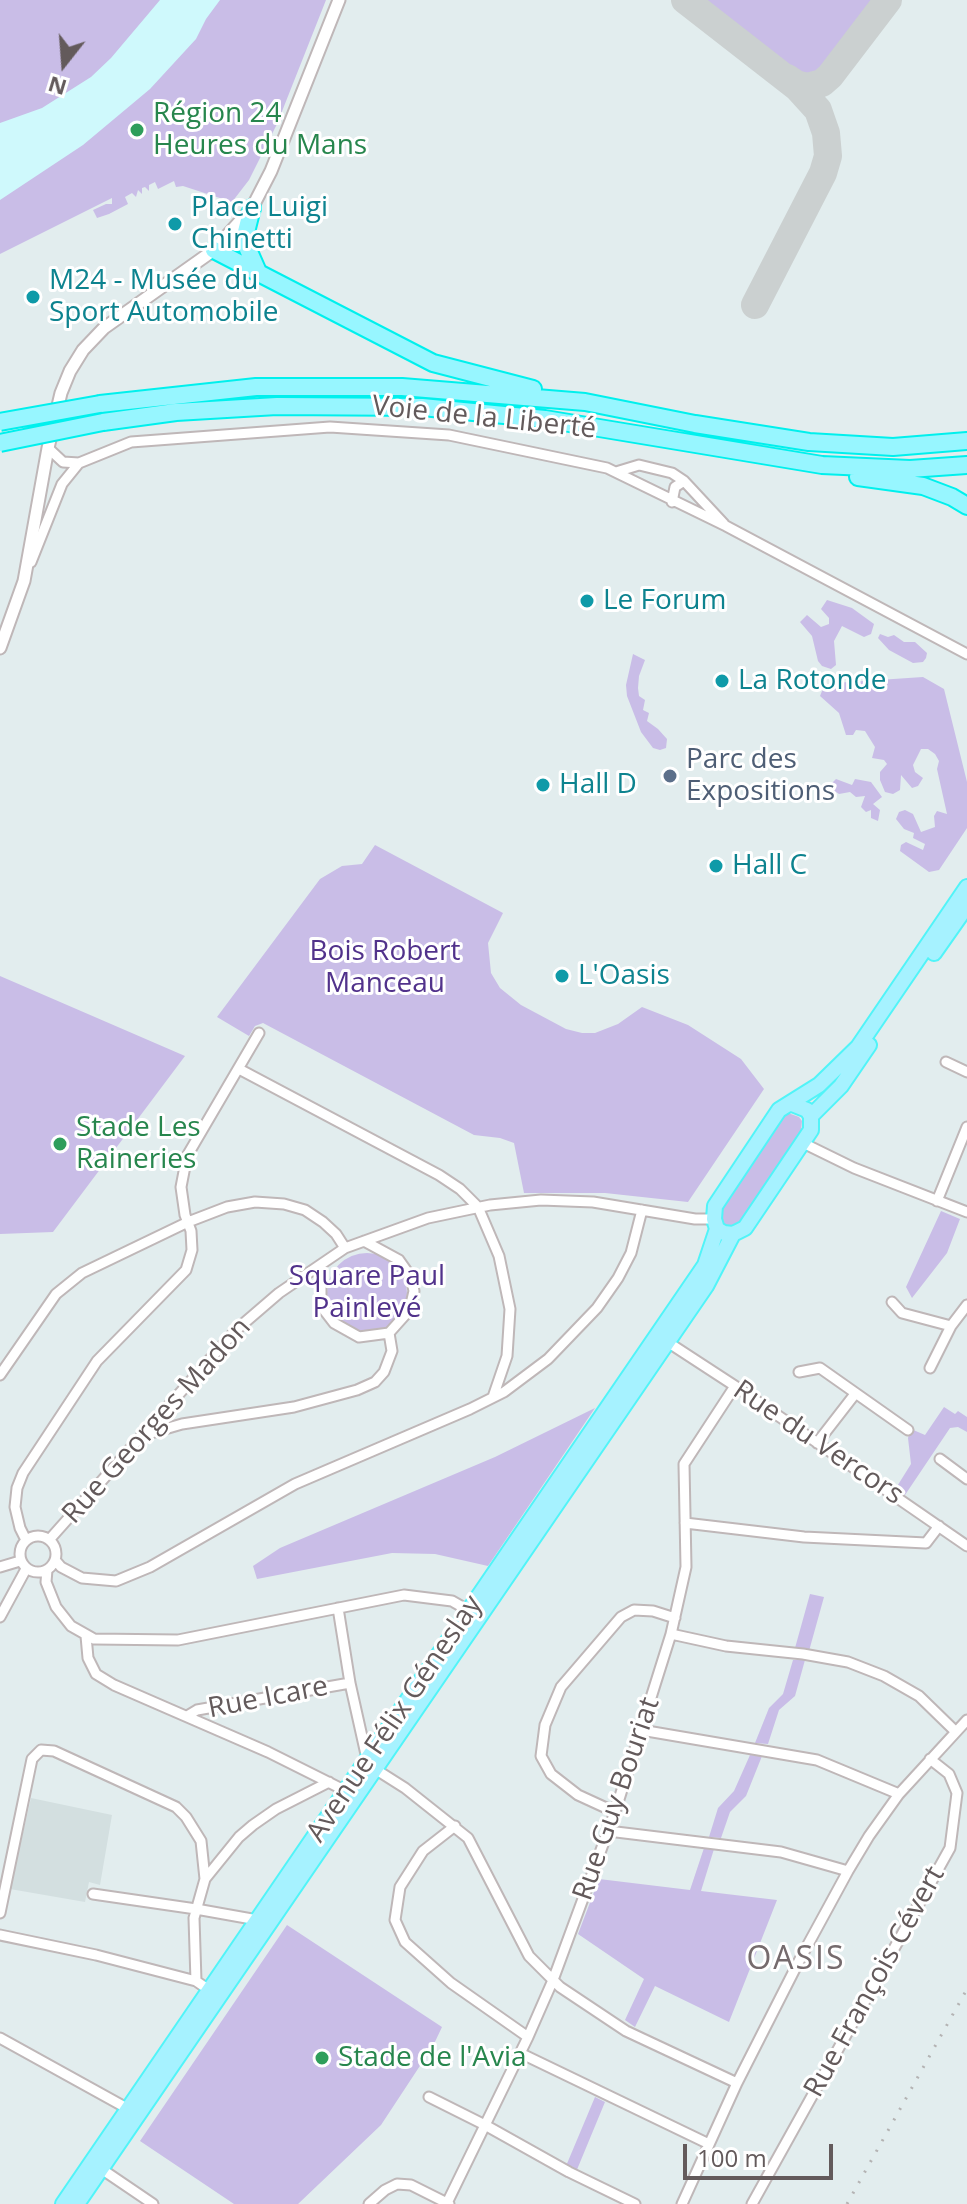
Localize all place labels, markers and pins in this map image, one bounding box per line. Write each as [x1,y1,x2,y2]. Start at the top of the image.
place label: Région 24 Heures du Mans [153,97,367,163]
marker: Région 24 Heures du Mans [128,121,146,139]
place label: Place Luigi Chinetti [191,191,328,257]
marker: Place Luigi Chinetti [166,215,184,233]
place label: M24 - Musée du Sport Automobile [49,264,278,330]
marker: M24 - Musée du Sport Automobile [24,288,42,306]
place label: Le Forum [603,584,726,618]
marker: Le Forum [578,592,596,610]
place label: La Rotonde [738,664,886,698]
marker: La Rotonde [713,672,731,690]
place label: Parc des Expositions [686,743,835,809]
marker: Parc des Expositions [661,767,679,785]
place label: Hall D [559,768,637,802]
marker: Hall D [534,776,552,794]
place label: Hall C [732,849,807,883]
marker: Hall C [707,857,725,875]
place label: L'Oasis [578,959,670,993]
marker: L'Oasis [553,967,571,985]
place label: Stade Les Raineries [76,1111,201,1177]
marker: Stade Les Raineries [51,1135,69,1153]
place label: Stade de l'Avia [338,2041,527,2075]
marker: Stade de l'Avia [313,2049,331,2067]

